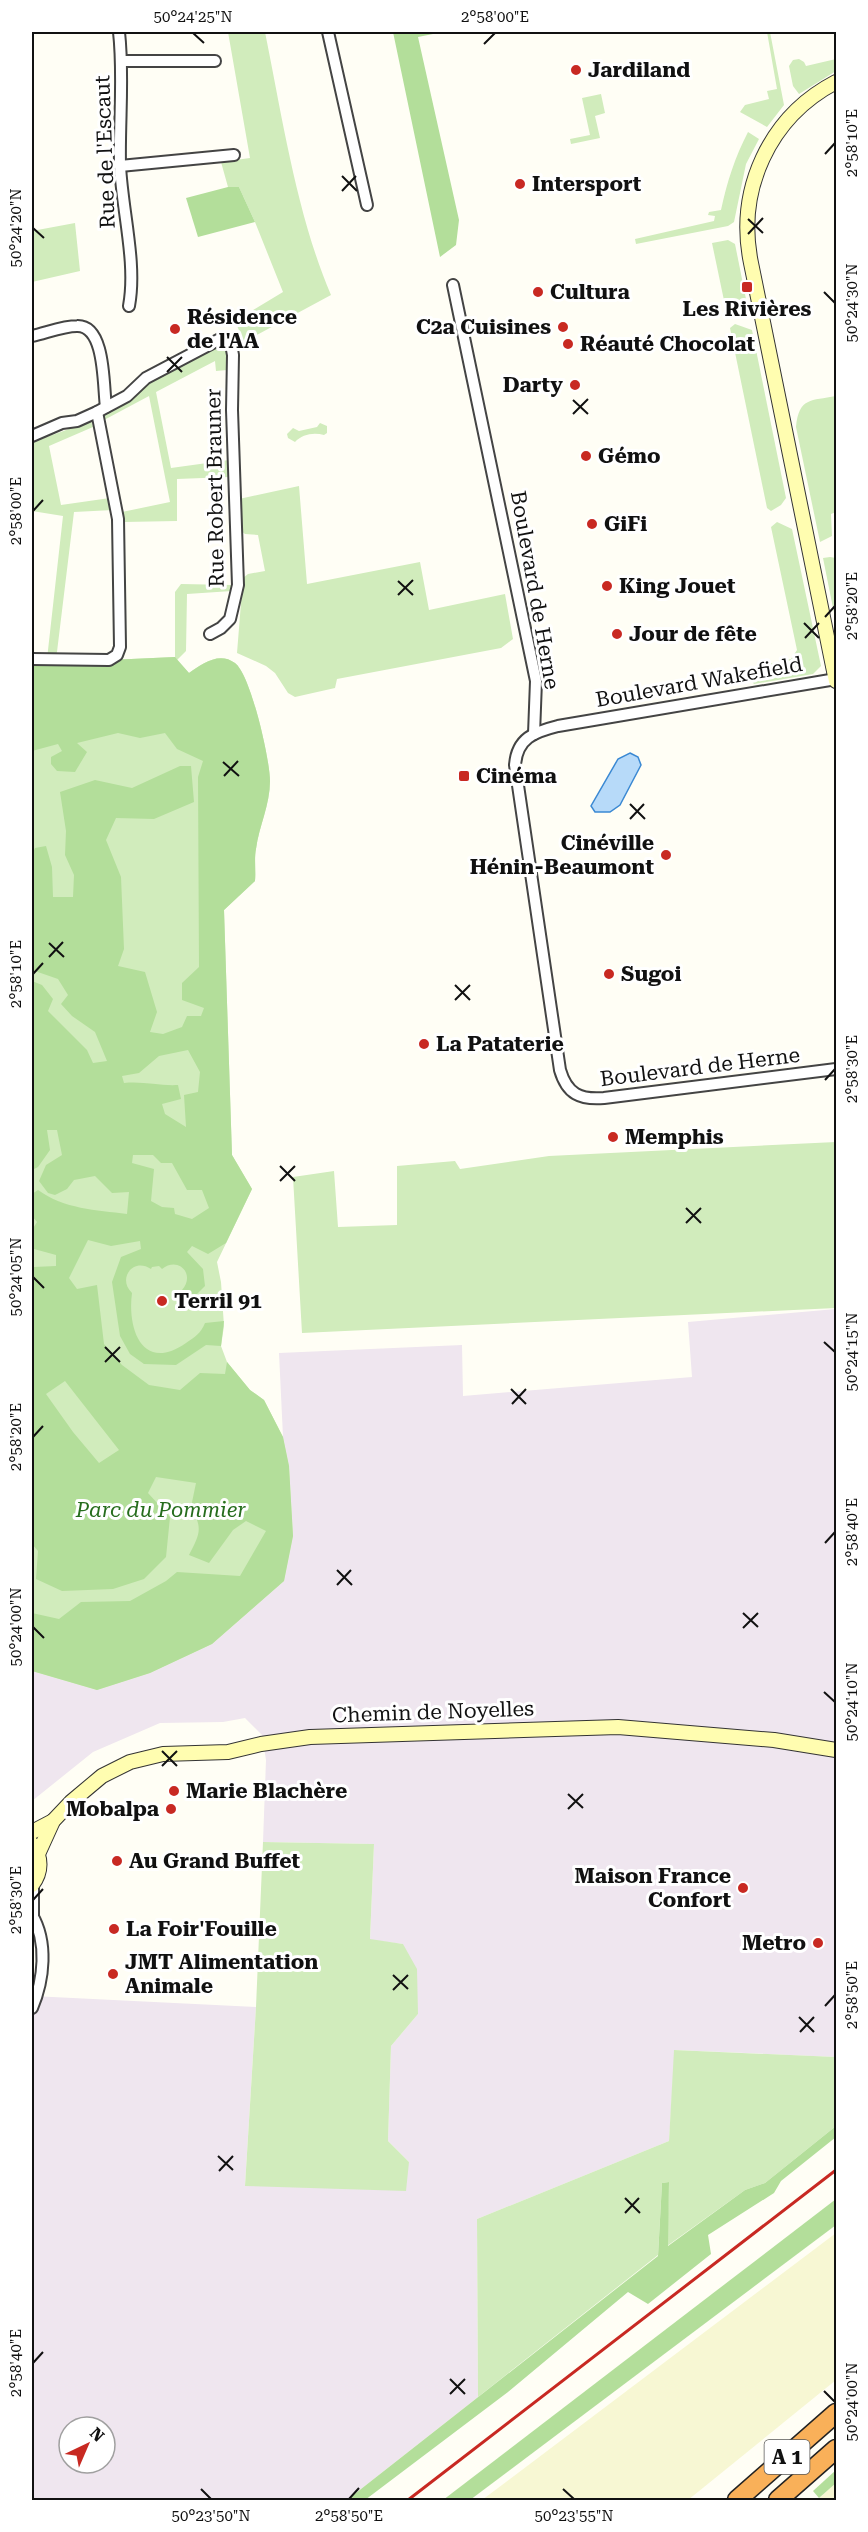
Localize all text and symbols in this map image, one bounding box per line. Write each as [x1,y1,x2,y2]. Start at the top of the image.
text: 50°24'25"N [153,8,233,26]
text: 2°58'00"E [461,8,529,26]
place label: Jardiland [588,58,690,82]
marker: Jardiland [569,63,583,77]
street label: Rue de l'Escaut [90,75,120,229]
text: 2°58'10"E [843,109,861,177]
place label: Intersport [532,172,642,196]
marker: Intersport [513,177,527,191]
text: 50°24'20"N [7,188,25,268]
text: 50°24'30"N [843,263,861,343]
place label: Cultura [550,280,630,304]
marker: Les Rivières [740,280,754,294]
marker: Cultura [531,285,545,299]
place label: Les Rivières [683,297,812,321]
place label: Résidence de l'AA [187,305,297,353]
place label: C2a Cuisines [416,315,551,339]
marker: C2a Cuisines [556,320,570,334]
marker: Résidence de l'AA [168,322,182,336]
place label: Réauté Chocolat [580,332,756,356]
marker: Réauté Chocolat [561,337,575,351]
place label: Darty [503,373,563,397]
marker: Darty [568,378,582,392]
street label: Rue Robert Brauner [201,388,229,588]
place label: Gémo [598,444,661,468]
marker: Gémo [579,449,593,463]
text: 2°58'00"E [7,477,25,545]
street label: Boulevard de Herne [506,489,564,691]
place label: GiFi [604,512,647,536]
marker: GiFi [585,517,599,531]
text: 2°58'20"E [843,572,861,640]
place label: King Jouet [619,574,736,598]
marker: King Jouet [600,579,614,593]
place label: Jour de fête [629,622,757,646]
marker: Jour de fête [610,627,624,641]
street label: Boulevard Wakefield [594,652,805,712]
place label: Cinéma [476,764,557,788]
marker: Cinéma [457,769,471,783]
place label: Cinéville Hénin-Beaumont [470,831,654,879]
marker: Cinéville Hénin-Beaumont [659,848,673,862]
text: 2°58'10"E [7,940,25,1008]
place label: Sugoi [621,962,681,986]
marker: Sugoi [602,967,616,981]
place label: La Pataterie [436,1032,564,1056]
text: 2°58'30"E [843,1035,861,1103]
marker: La Pataterie [417,1037,431,1051]
street label: Boulevard de Herne [599,1043,801,1091]
place label: Memphis [625,1125,724,1149]
marker: Memphis [606,1130,620,1144]
text: 50°24'05"N [7,1237,25,1317]
place label: Terril 91 [174,1289,262,1313]
marker: Terril 91 [155,1294,169,1308]
text: 50°24'15"N [843,1312,861,1392]
text: 2°58'20"E [7,1403,25,1471]
park label: Parc du Pommier [75,1498,246,1522]
text: 2°58'40"E [843,1498,861,1566]
text: 50°24'00"N [7,1587,25,1667]
text: 50°24'10"N [843,1662,861,1742]
street label: Chemin de Noyelles [332,1696,534,1728]
place label: Marie Blachère [186,1779,347,1803]
marker: Marie Blachère [167,1784,181,1798]
place label: Mobalpa [66,1797,160,1821]
marker: Mobalpa [164,1802,178,1816]
place label: Au Grand Buffet [129,1849,300,1873]
marker: Au Grand Buffet [110,1854,124,1868]
place label: Maison France Confort [575,1864,731,1912]
text: 2°58'30"E [7,1866,25,1934]
marker: Maison France Confort [736,1881,750,1895]
place label: La Foir'Fouille [126,1917,277,1941]
marker: La Foir'Fouille [107,1922,121,1936]
place label: Metro [742,1931,806,1955]
marker: Metro [811,1936,825,1950]
place label: JMT Alimentation Animale [125,1950,318,1998]
text: 2°58'50"E [843,1961,861,2029]
marker: JMT Alimentation Animale [106,1967,120,1981]
text: 2°58'40"E [7,2329,25,2397]
text: 50°24'00"N [843,2362,861,2442]
north arrow [57,2415,117,2475]
text: N [86,2423,108,2446]
road number: A 1 [764,2440,810,2474]
text: 50°23'50"N [171,2507,251,2525]
text: 2°58'50"E [315,2507,383,2525]
text: 50°23'55"N [534,2507,614,2525]

